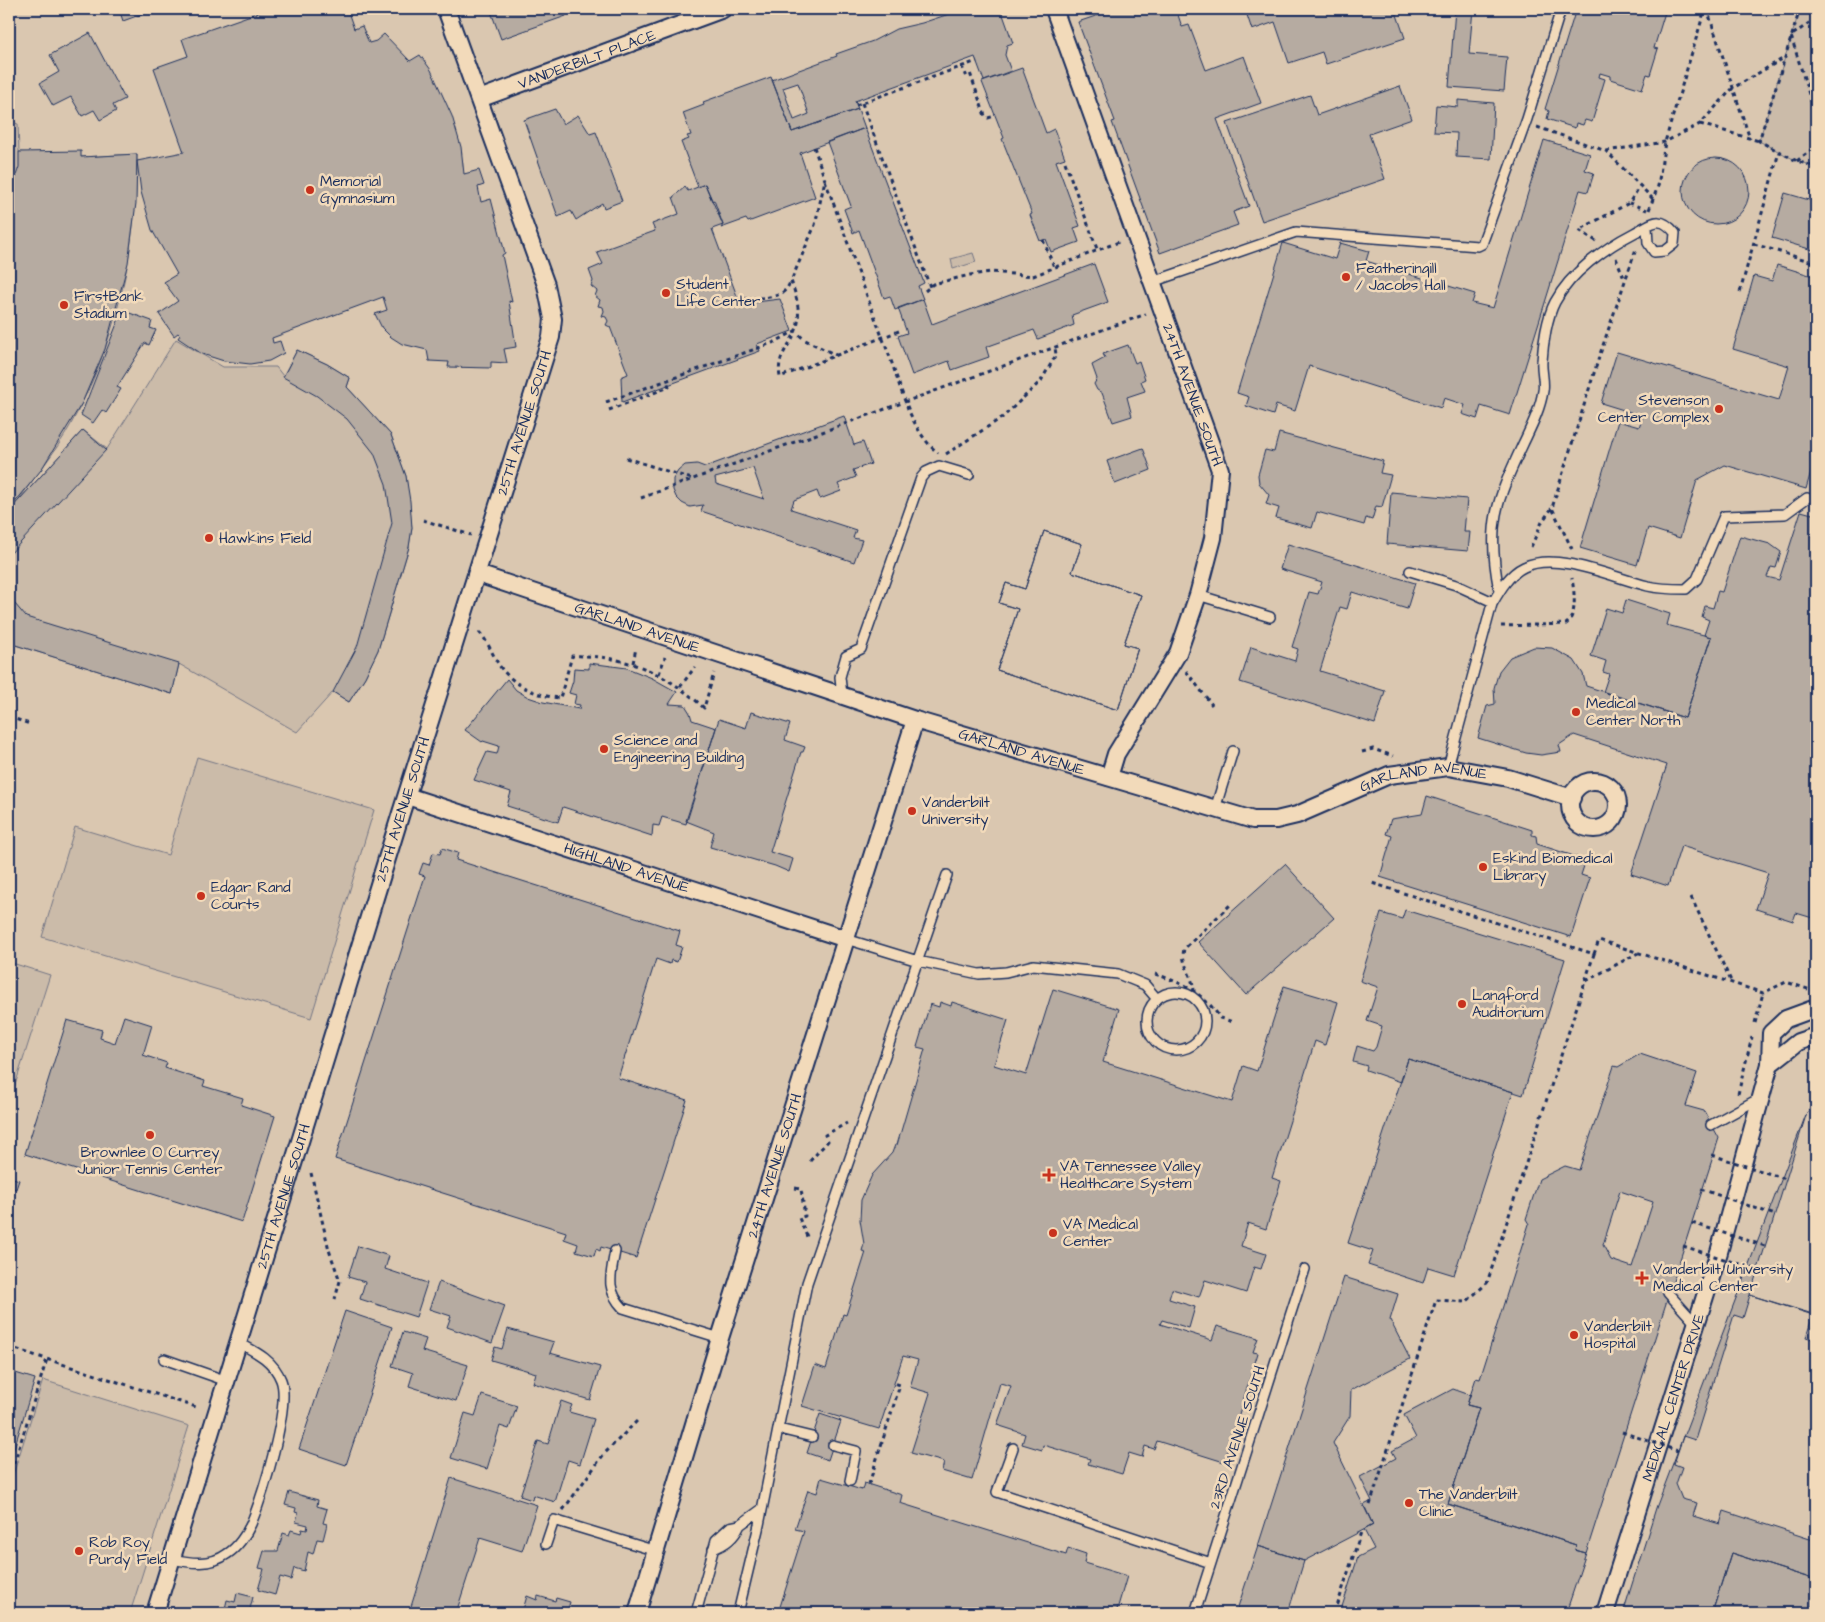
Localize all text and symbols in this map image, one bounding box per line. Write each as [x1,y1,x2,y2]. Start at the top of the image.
street label: VANDERBILT PLACE [515,25,659,95]
place label: Memorial Gymnasium [320,171,395,210]
marker: Memorial Gymnasium [304,184,316,196]
place label: Featheringill / Jacobs Hall [1356,258,1446,296]
marker: Featheringill / Jacobs Hall [1340,271,1352,283]
place label: Student Life Center [676,274,760,312]
place label: FirstBank Stadium [74,286,144,324]
marker: Student Life Center [660,287,672,299]
marker: FirstBank Stadium [58,299,70,311]
street label: 24TH AVENUE SOUTH [1157,321,1228,469]
street label: 25TH AVENUE SOUTH [492,348,557,498]
place label: Stevenson Center Complex [1598,390,1710,428]
marker: Stevenson Center Complex [1713,403,1725,415]
place label: Hawkins Field [219,528,311,549]
marker: Hawkins Field [203,532,215,544]
street label: GARLAND AVENUE [572,597,703,658]
place label: Medical Center North [1586,693,1681,731]
marker: Medical Center North [1570,706,1582,718]
street label: GARLAND AVENUE [956,723,1087,781]
place label: Science and Engineering Building [614,730,744,769]
street label: 25TH AVENUE SOUTH [370,734,435,885]
marker: Science and Engineering Building [598,743,610,755]
street label: GARLAND AVENUE [1356,756,1489,798]
place label: Vanderbilt University [922,792,990,831]
marker: Vanderbilt University [906,805,918,817]
street label: HIGHLAND AVENUE [561,838,692,898]
place label: Eskind Biomedical Library [1493,848,1613,887]
marker: Eskind Biomedical Library [1477,861,1489,873]
place label: Edgar Rand Courts [211,877,291,915]
marker: Edgar Rand Courts [195,890,207,902]
place label: Langford Auditorium [1472,985,1544,1023]
marker: Langford Auditorium [1456,998,1468,1010]
street label: 24TH AVENUE SOUTH [742,1091,808,1241]
street label: 25TH AVENUE SOUTH [251,1121,316,1272]
marker: Brownlee O Currey Junior Tennis Center [144,1129,156,1141]
place label: Brownlee O Currey Junior Tennis Center [77,1142,223,1180]
place label: VA Tennessee Valley Healthcare System [1060,1156,1201,1195]
marker: VA Tennessee Valley Healthcare System [1042,1168,1056,1182]
place label: VA Medical Center [1063,1214,1138,1252]
marker: VA Medical Center [1047,1227,1059,1239]
place label: Vanderbilt University Medical Center [1653,1259,1793,1297]
marker: Vanderbilt University Medical Center [1635,1271,1649,1285]
street label: MEDICAL CENTER DRIVE [1637,1311,1710,1484]
place label: Vanderbilt Hospital [1584,1316,1652,1354]
marker: Vanderbilt Hospital [1568,1329,1580,1341]
street label: 23RD AVENUE SOUTH [1204,1363,1271,1512]
place label: The Vanderbilt Clinic [1419,1484,1518,1522]
marker: The Vanderbilt Clinic [1403,1497,1415,1509]
place label: Rob Roy Purdy Field [89,1532,168,1571]
marker: Rob Roy Purdy Field [73,1545,85,1557]

